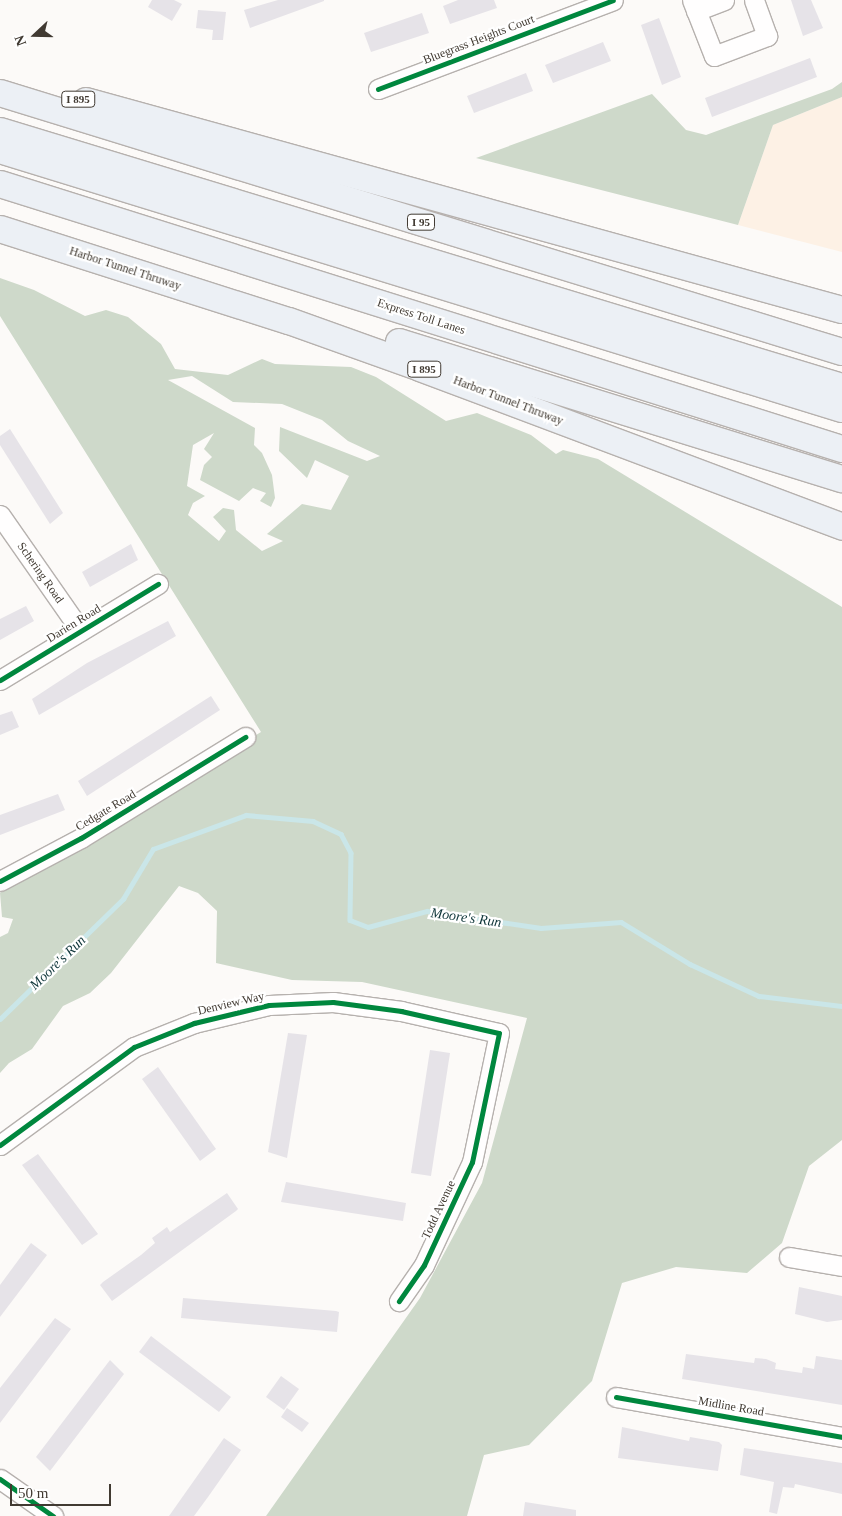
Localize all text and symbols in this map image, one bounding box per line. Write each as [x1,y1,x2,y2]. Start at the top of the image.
north arrow [10,10,60,60]
street label: Bluegrass Heights Court [421,12,537,68]
text: N [12,33,29,48]
road number: I 895 [60,90,96,108]
road number: I 95 [406,213,436,230]
street label: Harbor Tunnel Thruway [67,244,183,294]
street label: Express Toll Lanes [375,296,467,338]
road number: I 895 [406,360,442,378]
street label: Harbor Tunnel Thruway [451,373,565,429]
street label: Schering Road [14,540,66,606]
street label: Darien Road [44,602,104,646]
street label: Cedgate Road [73,787,139,835]
water label: Moore's Run [430,905,502,931]
water label: Moore's Run [27,932,89,994]
street label: Denview Way [196,989,266,1019]
street label: Todd Avenue [419,1178,459,1242]
street label: Midline Road [697,1394,765,1420]
scale bar [12,1474,114,1506]
text: 50 m [18,1485,48,1501]

